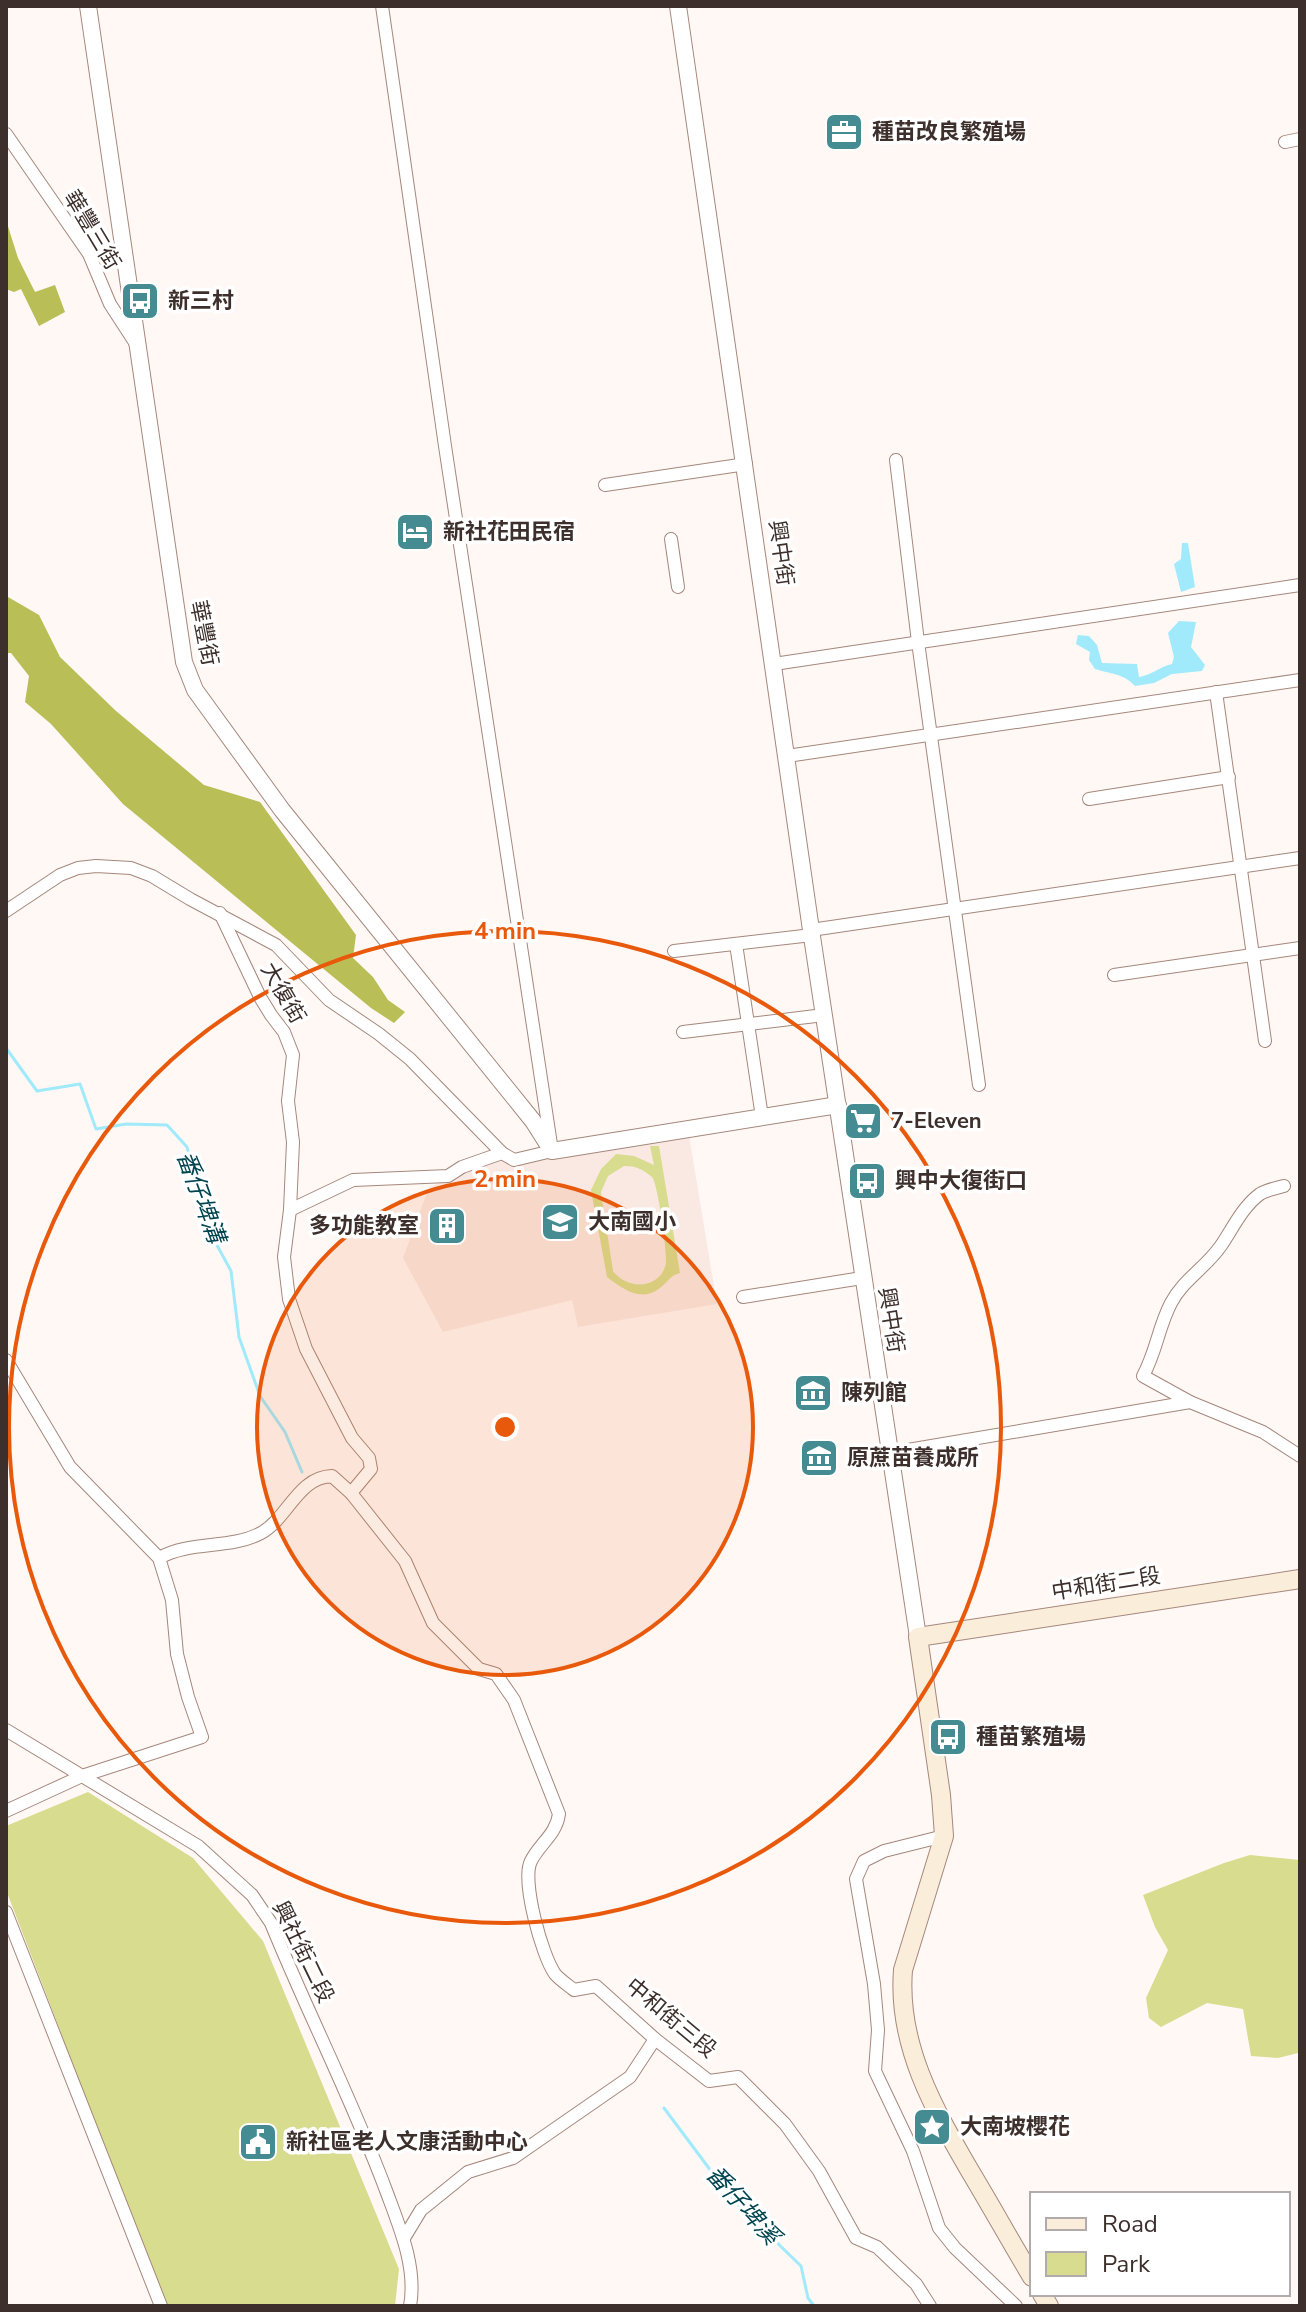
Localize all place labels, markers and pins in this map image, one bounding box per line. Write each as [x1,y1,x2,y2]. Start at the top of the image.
office icon: 種苗改良繁殖場 [823,111,865,153]
place label: 種苗改良繁殖場 [872,117,1026,147]
bus stop icon: 新三村 [119,280,161,322]
place label: 新三村 [168,286,234,316]
hotel icon: 新社花田民宿 [394,511,436,553]
place label: 新社花田民宿 [443,517,575,547]
supermarket icon: 7-Eleven [842,1100,884,1142]
place label: 7-Eleven [891,1106,982,1136]
bus stop icon: 興中大復街口 [846,1160,888,1202]
place label: 興中大復街口 [895,1166,1027,1196]
school or university icon: 大南國小 [539,1201,581,1243]
building icon: 多功能教室 [426,1205,468,1247]
place label: 大南國小 [588,1207,676,1237]
place label: 多功能教室 [309,1211,419,1241]
museum icon: 陳列館 [792,1372,834,1414]
place label: 陳列館 [841,1378,907,1408]
centre of rings [491,1413,519,1441]
museum icon: 原蔗苗養成所 [798,1437,840,1479]
place label: 原蔗苗養成所 [847,1443,979,1473]
bus stop icon: 種苗繁殖場 [927,1716,969,1758]
place label: 種苗繁殖場 [976,1722,1086,1752]
place icon: 大南坡櫻花 [911,2106,953,2148]
place label: 大南坡櫻花 [960,2112,1070,2142]
public building icon: 新社區老人文康活動中心 [237,2121,279,2163]
place label: 新社區老人文康活動中心 [286,2127,528,2157]

